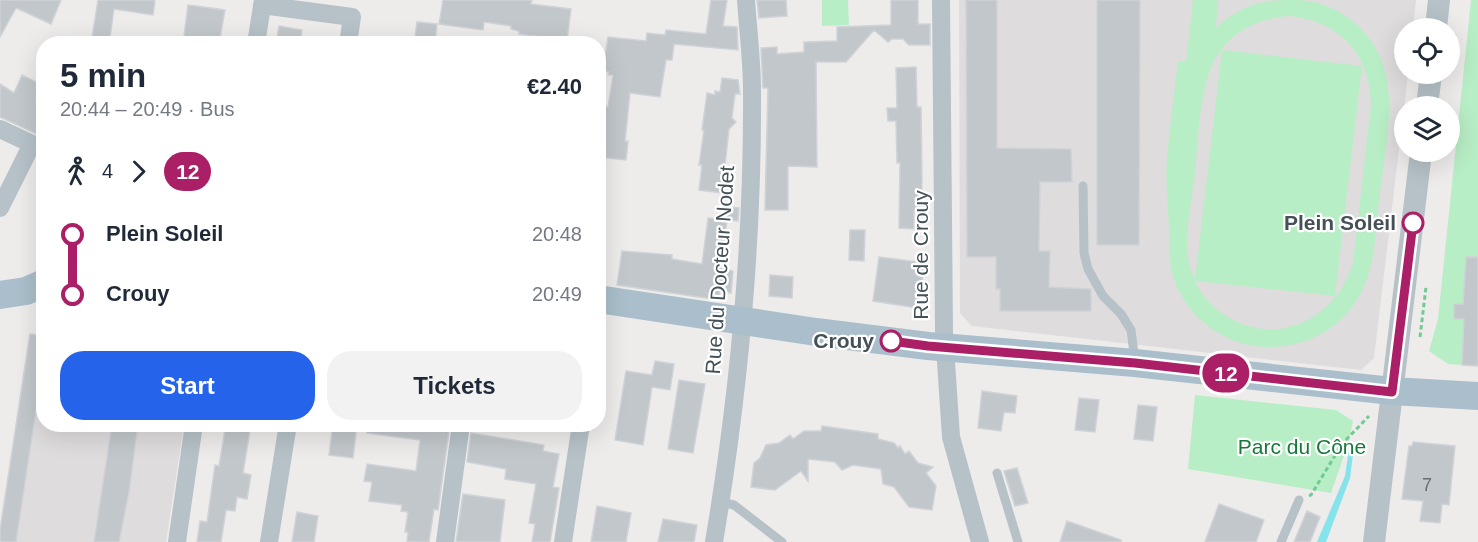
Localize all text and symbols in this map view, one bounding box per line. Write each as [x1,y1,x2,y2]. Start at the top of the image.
map controls [1394,18,1460,162]
button: locate [1394,18,1460,84]
text: 5 min [60,57,146,94]
text: €2.40 [527,74,582,99]
button: layers [1394,96,1460,162]
text: 20:44 – 20:49 · Bus [60,98,235,120]
icon: walk [60,155,93,188]
icon: forward [122,155,155,188]
text: 4 [102,160,113,182]
text: 12 [176,160,199,183]
street label: Rue du Docteur Nodet [701,165,738,375]
street label: Rue de Crouy [909,190,932,320]
place label: Plein Soleil [1284,211,1396,234]
marker: Plein Soleil [1402,212,1424,234]
text: Plein Soleil [106,221,223,246]
text: 20:48 [532,223,582,245]
text: Crouy [106,281,170,306]
text: 20:49 [532,283,582,305]
place label: Crouy [813,329,874,352]
marker: Crouy [880,330,902,352]
button: Start [60,351,315,420]
button: Tickets [327,351,582,420]
line badge: 12 [1199,354,1253,392]
text: 12 [1214,362,1238,385]
park label: Parc du Cône [1238,435,1366,458]
house number: 7 [1422,475,1432,495]

